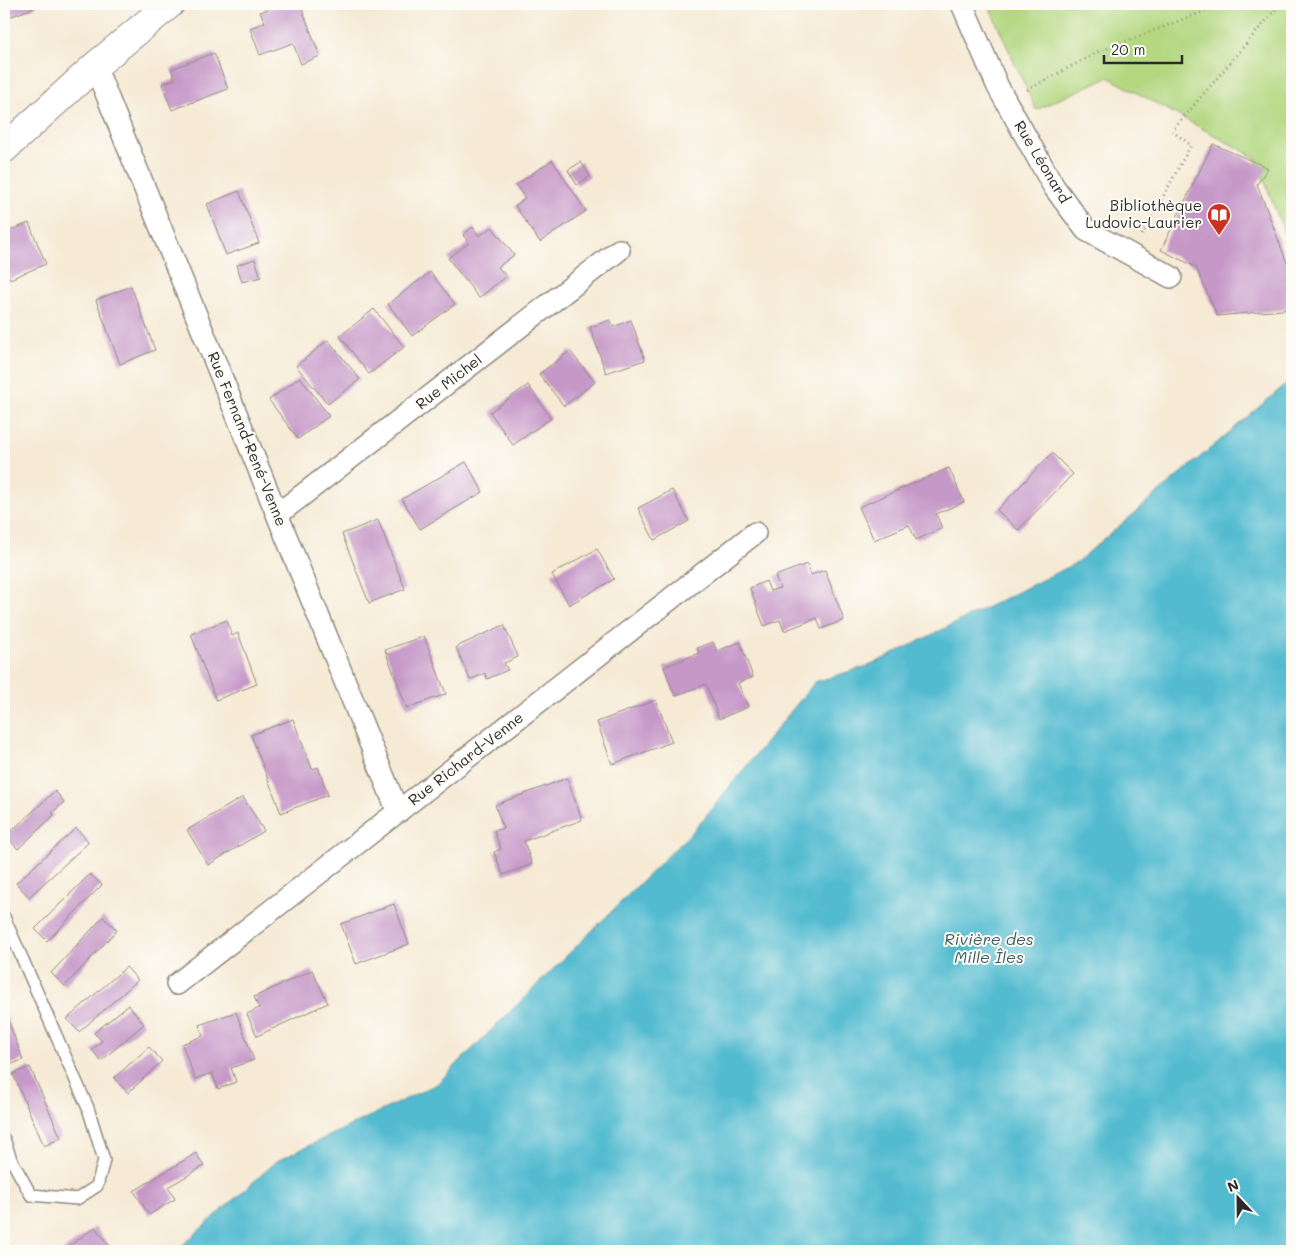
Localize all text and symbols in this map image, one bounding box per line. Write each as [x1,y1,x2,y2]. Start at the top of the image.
scale bar [1104,32,1181,64]
text: 20 m [1111,39,1145,59]
street label: Rue Léonard [1010,117,1075,206]
place label: Bibliothèque Ludovic-Laurier [1085,195,1202,232]
library icon: Bibliothèque Ludovic-Laurier [1206,202,1232,236]
street label: Rue Fernand-René-Venne [204,348,292,529]
street label: Rue Michel [411,349,486,413]
street label: Rue Richard-Venne [404,707,527,809]
water label: Rivière des Mille Îles [944,928,1034,967]
north arrow [1214,1172,1264,1222]
text: N [1224,1175,1241,1196]

